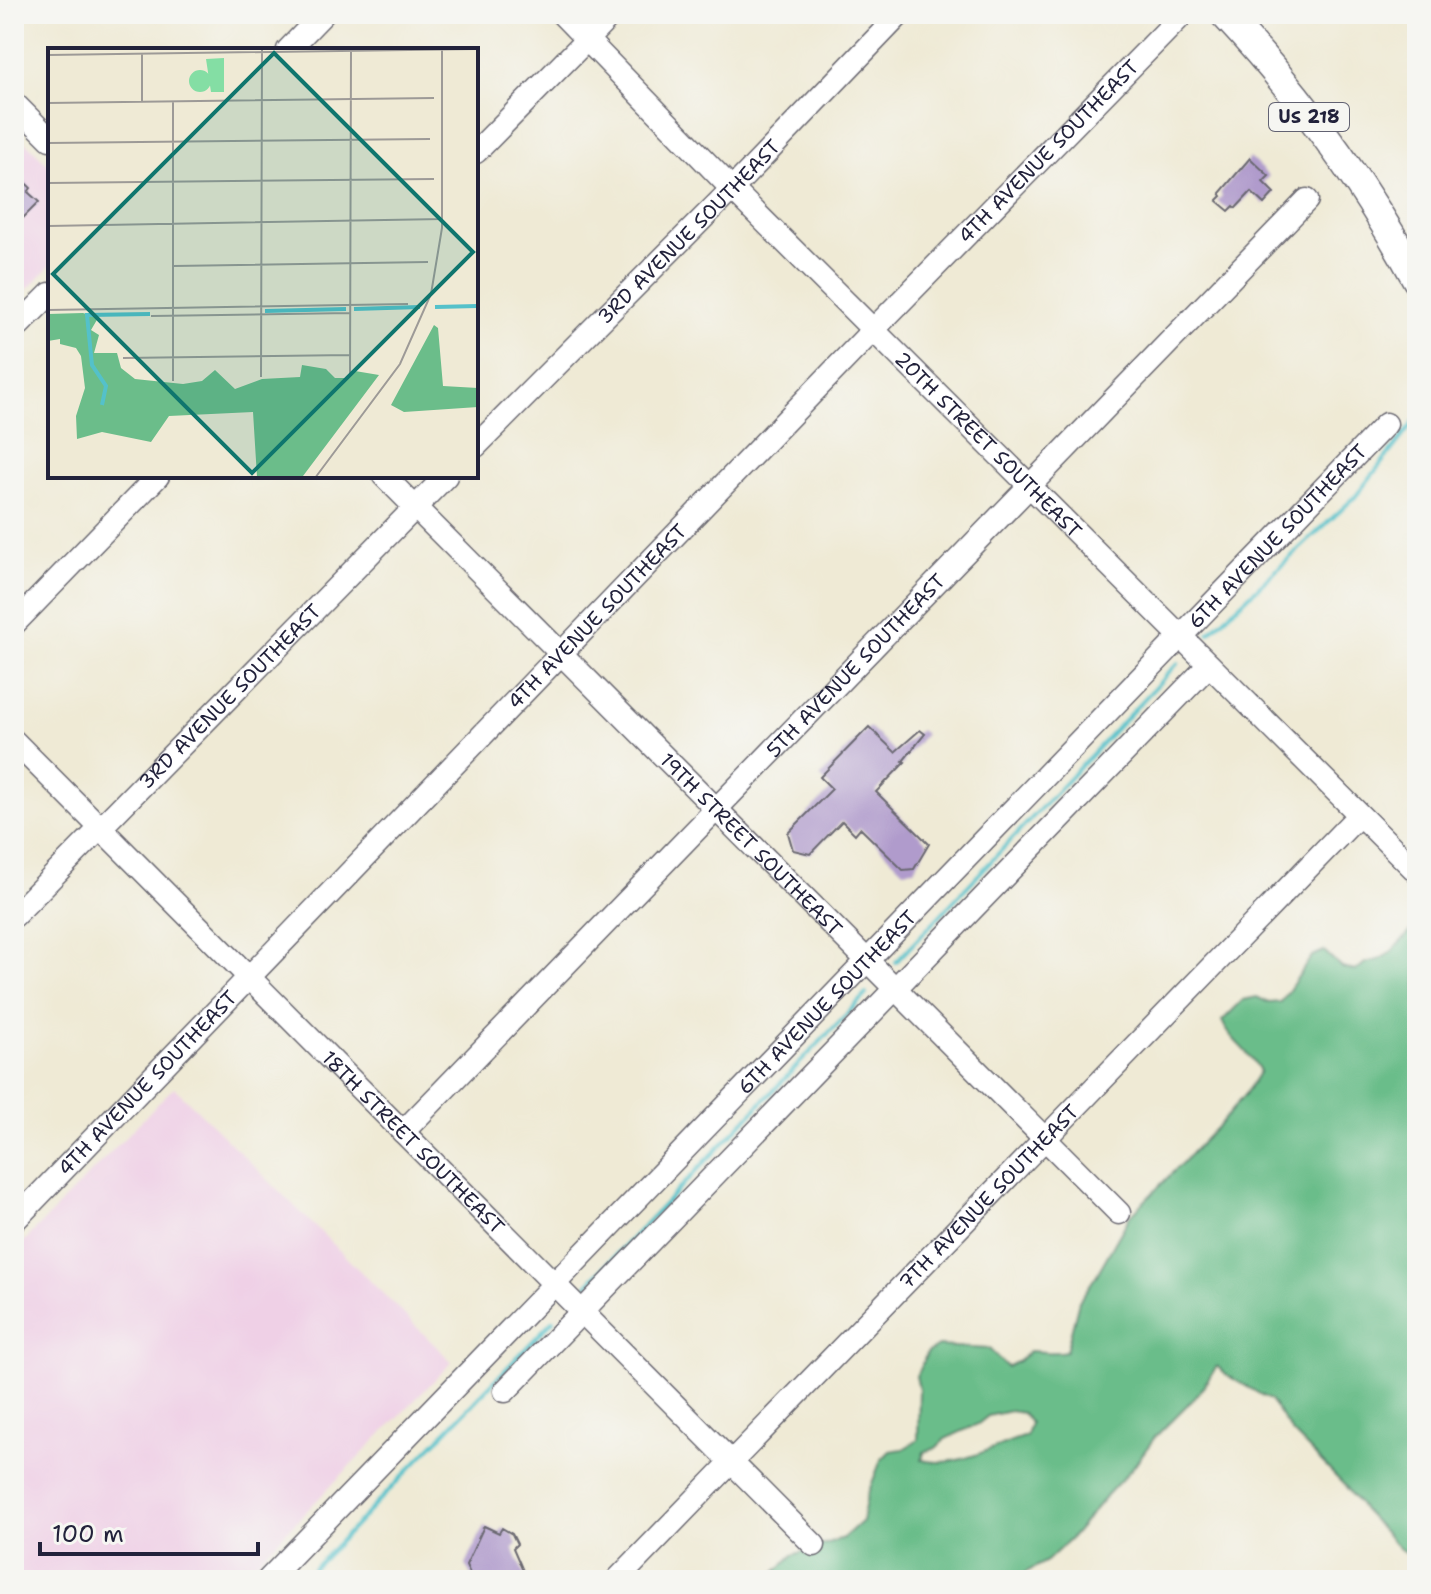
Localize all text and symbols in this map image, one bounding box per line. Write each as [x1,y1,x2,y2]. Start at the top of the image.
inset map [48,48,478,478]
street label: 4TH AVENUE SOUTHEAST [952,54,1144,249]
road number: US 218 [1269,103,1349,131]
street label: 3RD AVENUE SOUTHEAST [592,134,786,330]
street label: 20TH STREET SOUTHEAST [889,346,1087,543]
street label: 6TH AVENUE SOUTHEAST [1182,439,1373,634]
street label: 4TH AVENUE SOUTHEAST [502,518,692,714]
street label: 5TH AVENUE SOUTHEAST [761,568,951,763]
street label: 3RD AVENUE SOUTHEAST [133,598,326,794]
street label: 19TH STREET SOUTHEAST [654,747,848,941]
street label: 6TH AVENUE SOUTHEAST [732,904,922,1100]
street label: 4TH AVENUE SOUTHEAST [52,985,242,1181]
street label: 18TH STREET SOUTHEAST [316,1045,510,1239]
street label: 7TH AVENUE SOUTHEAST [893,1099,1084,1295]
scale bar [40,1506,258,1556]
text: 100 m [52,1518,124,1550]

